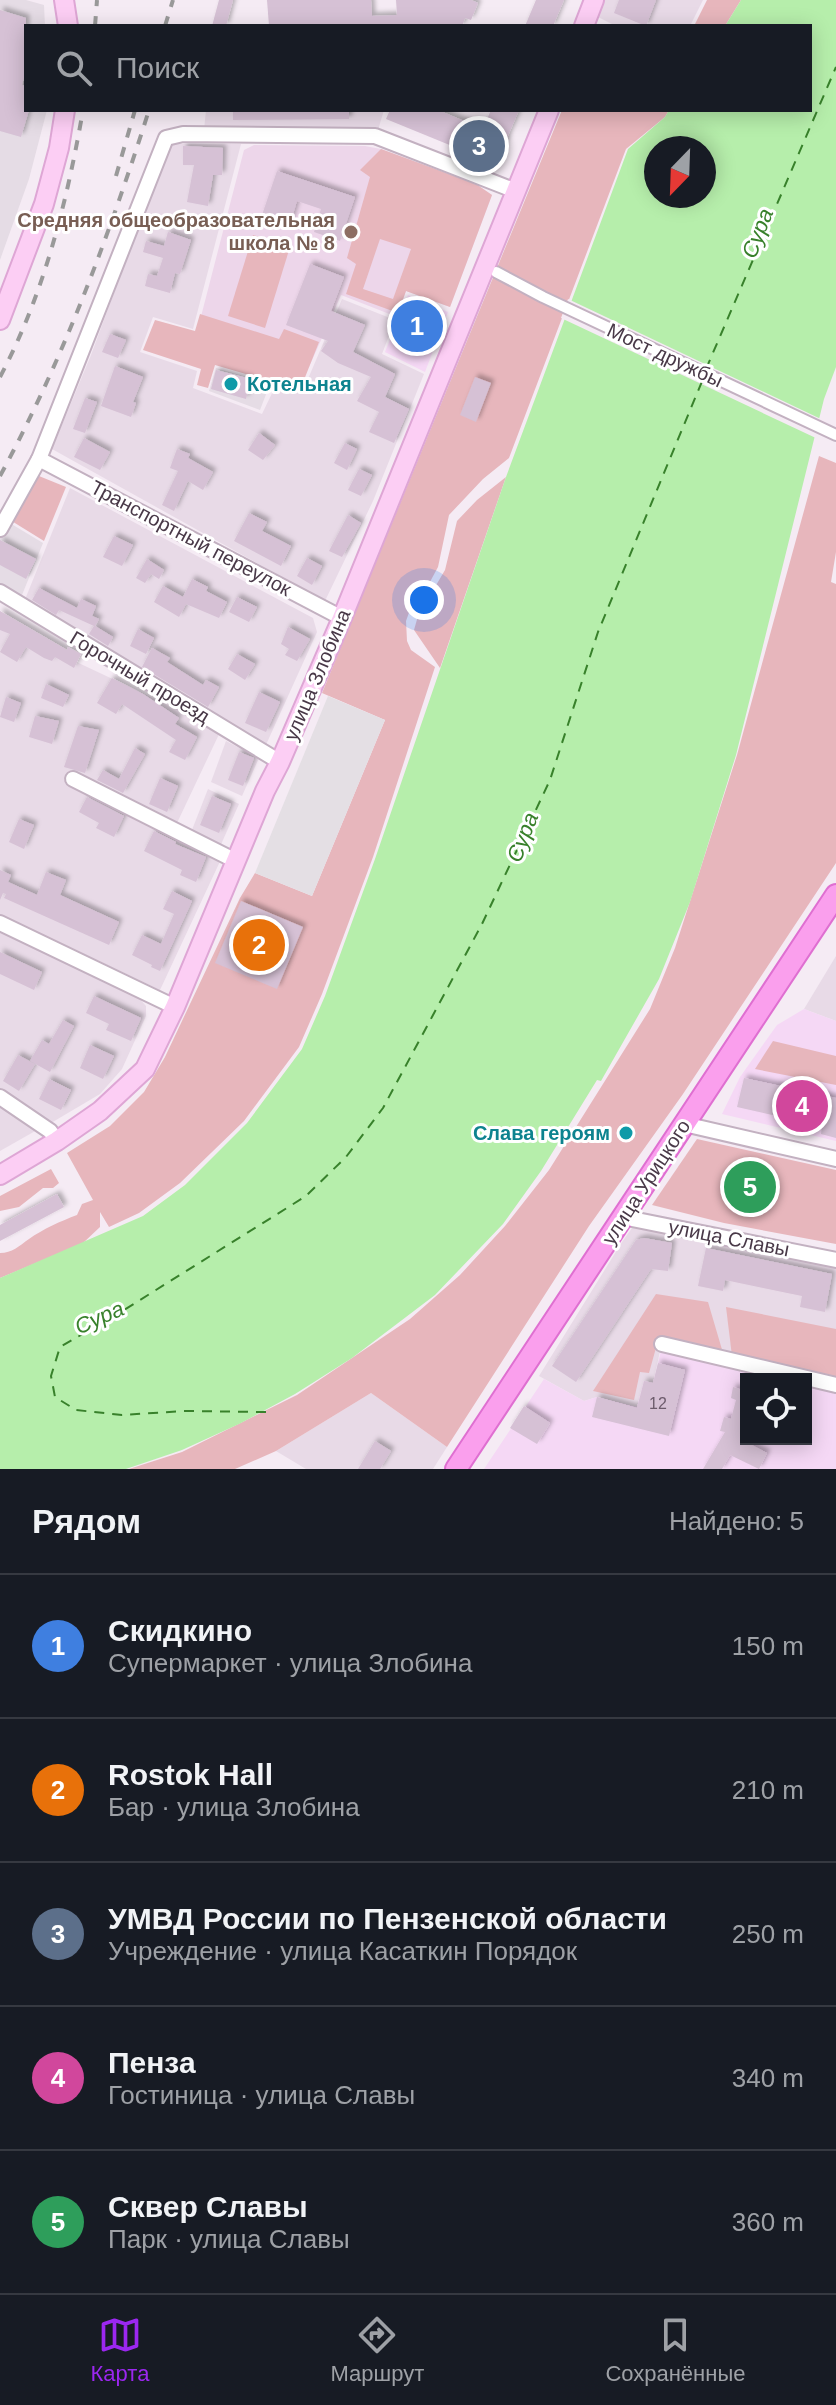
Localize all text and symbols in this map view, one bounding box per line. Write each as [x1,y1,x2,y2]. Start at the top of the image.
search box [24,24,812,112]
icon: search [52,46,96,90]
text: Поиск [116,51,199,84]
pin: 3 [453,116,505,176]
north arrow [644,136,716,208]
water label: Сура [737,205,778,262]
place label: Средняя общеобразовательная школа № 8 [17,209,335,254]
marker: Средняя общеобразовательная школа № 8 [342,223,360,241]
pin: 1 [391,296,443,356]
street label: Мост дружбы [604,319,726,391]
place label: Котельная [247,373,352,395]
marker: Котельная [222,375,240,393]
street label: Транспортный переулок [87,476,295,600]
your location [404,580,444,620]
street label: улица Злобина [279,605,355,744]
street label: Горочный проезд [66,627,214,728]
water label: Сура [502,809,543,866]
pin: 2 [233,915,285,975]
pin: 4 [776,1076,828,1136]
street label: улица Урицкого [598,1116,694,1248]
place label: Слава героям [473,1122,610,1144]
marker: Слава героям [617,1124,635,1142]
pin: 5 [724,1157,776,1217]
street label: улица Славы [667,1215,791,1261]
water label: Сура [71,1296,128,1339]
map controls [740,1373,812,1445]
button: locate [740,1373,812,1445]
house number: 12 [649,1395,667,1412]
text: Рядом [32,1502,141,1540]
text: Найдено: 5 [669,1506,804,1536]
text: Скидкино [108,1614,252,1647]
text: 1 [51,1631,65,1661]
text: 150 m [732,1631,804,1661]
text: Супермаркет · улица Злобина [108,1648,472,1678]
text: Rostok Hall [108,1758,273,1791]
text: 2 [51,1775,65,1805]
text: 210 m [732,1775,804,1805]
text: Бар · улица Злобина [108,1792,360,1822]
text: УМВД России по Пензенской области [108,1902,667,1935]
text: 3 [51,1919,65,1949]
text: 250 m [732,1919,804,1949]
text: Учреждение · улица Касаткин Порядок [108,1936,577,1966]
text: Пенза [108,2046,196,2079]
text: 4 [51,2063,65,2093]
text: 340 m [732,2063,804,2093]
text: Гостиница · улица Славы [108,2080,415,2110]
text: Сквер Славы [108,2190,308,2223]
text: 5 [51,2207,65,2237]
text: 360 m [732,2207,804,2237]
text: Парк · улица Славы [108,2224,350,2254]
tab: Карта [91,2313,149,2387]
tab: Маршрут [331,2313,424,2387]
tab: Сохранённые [605,2313,745,2387]

